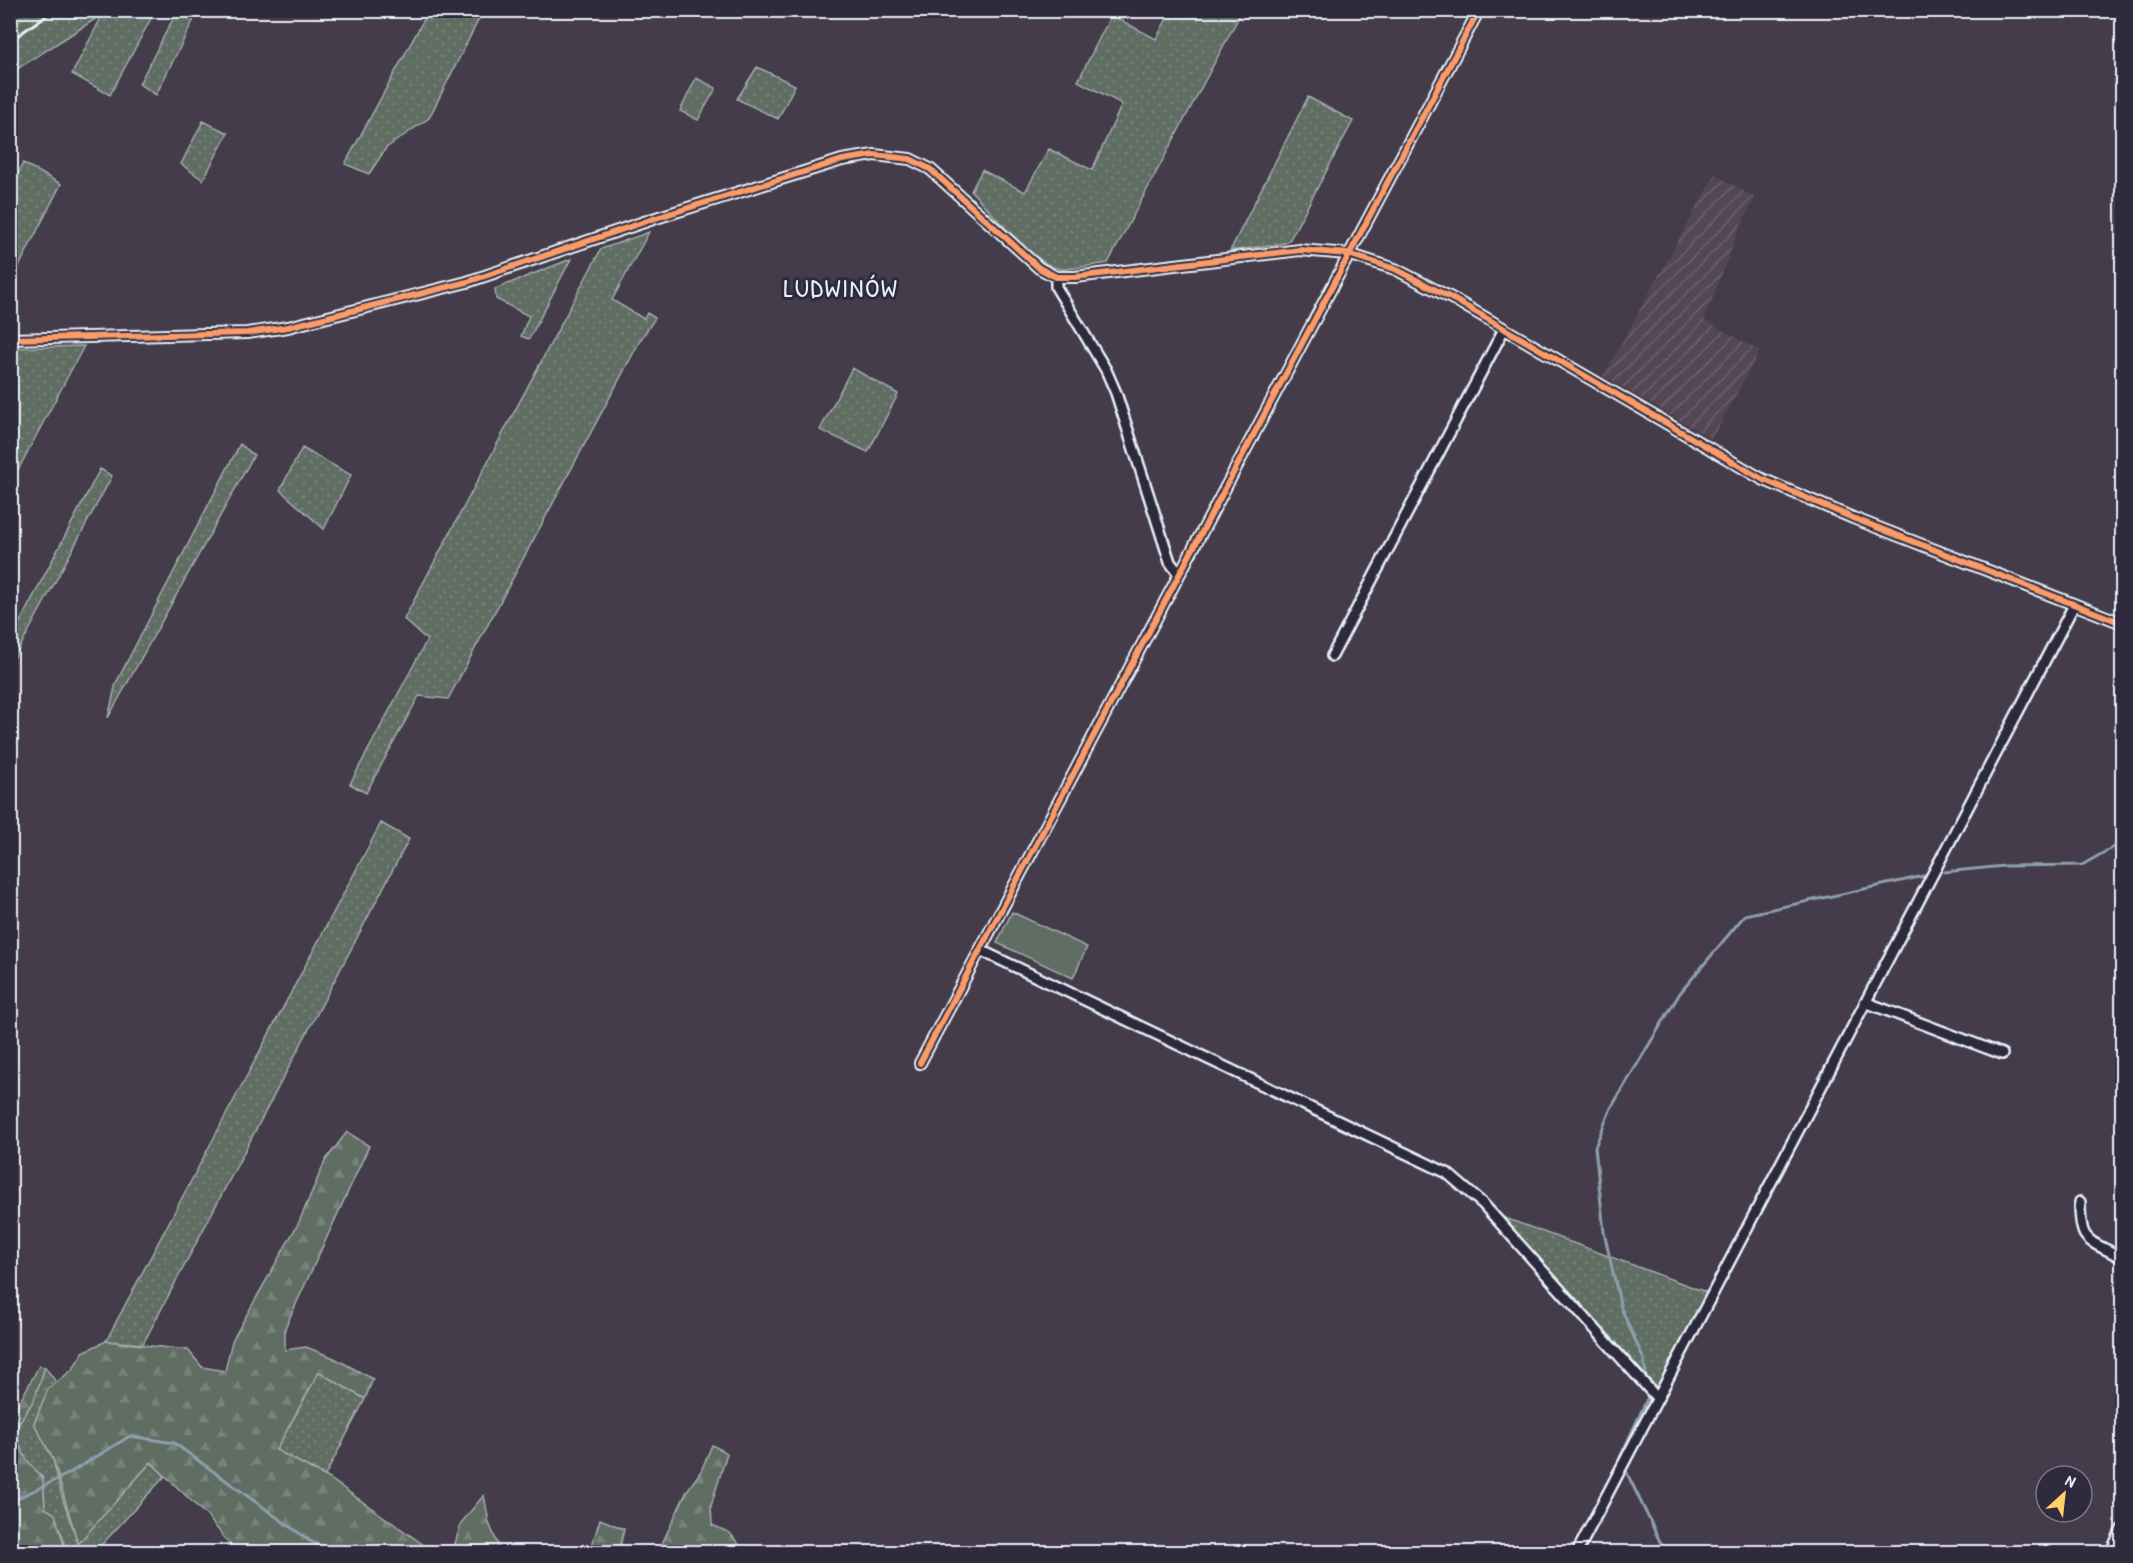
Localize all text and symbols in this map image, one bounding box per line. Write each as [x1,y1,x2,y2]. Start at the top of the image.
district label: LUDWINÓW [784,270,898,305]
north arrow [2034,1464,2094,1524]
text: N [2062,1469,2080,1493]

